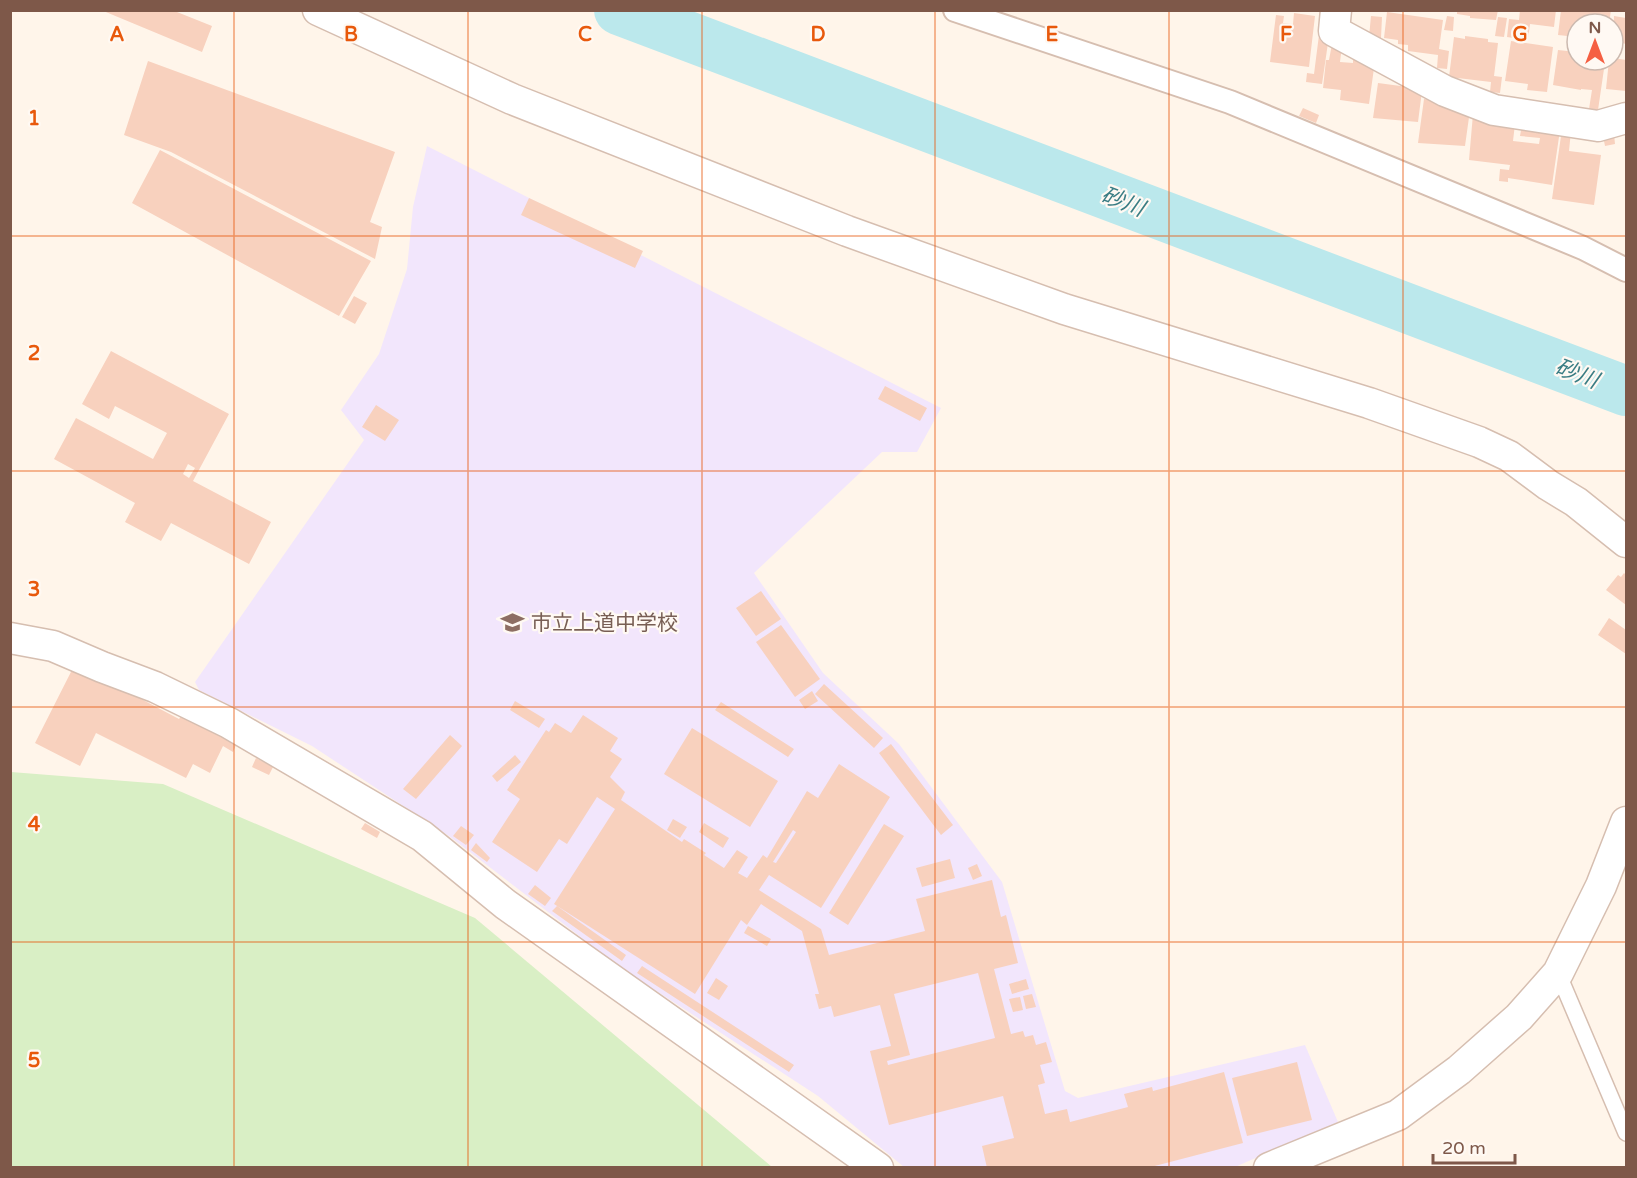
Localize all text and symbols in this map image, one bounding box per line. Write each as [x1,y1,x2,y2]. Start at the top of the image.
north arrow [1565,12,1625,72]
text: N [1589,18,1601,38]
text: A [110,23,125,47]
text: B [344,23,358,47]
text: C [578,23,592,47]
text: D [810,23,826,47]
text: E [1046,23,1059,47]
text: F [1280,23,1292,47]
text: G [1512,23,1528,47]
text: 1 [28,107,40,131]
water label: 砂川 [1097,182,1150,223]
text: 2 [28,342,40,366]
water label: 砂川 [1551,354,1604,395]
text: 3 [28,578,40,602]
school or university icon: 市立上道中学校 [500,610,526,636]
place label: 市立上道中学校 [531,611,678,636]
text: 4 [28,813,41,837]
text: 5 [28,1049,40,1073]
scale bar [1433,1127,1516,1165]
text: 20 m [1442,1137,1486,1159]

